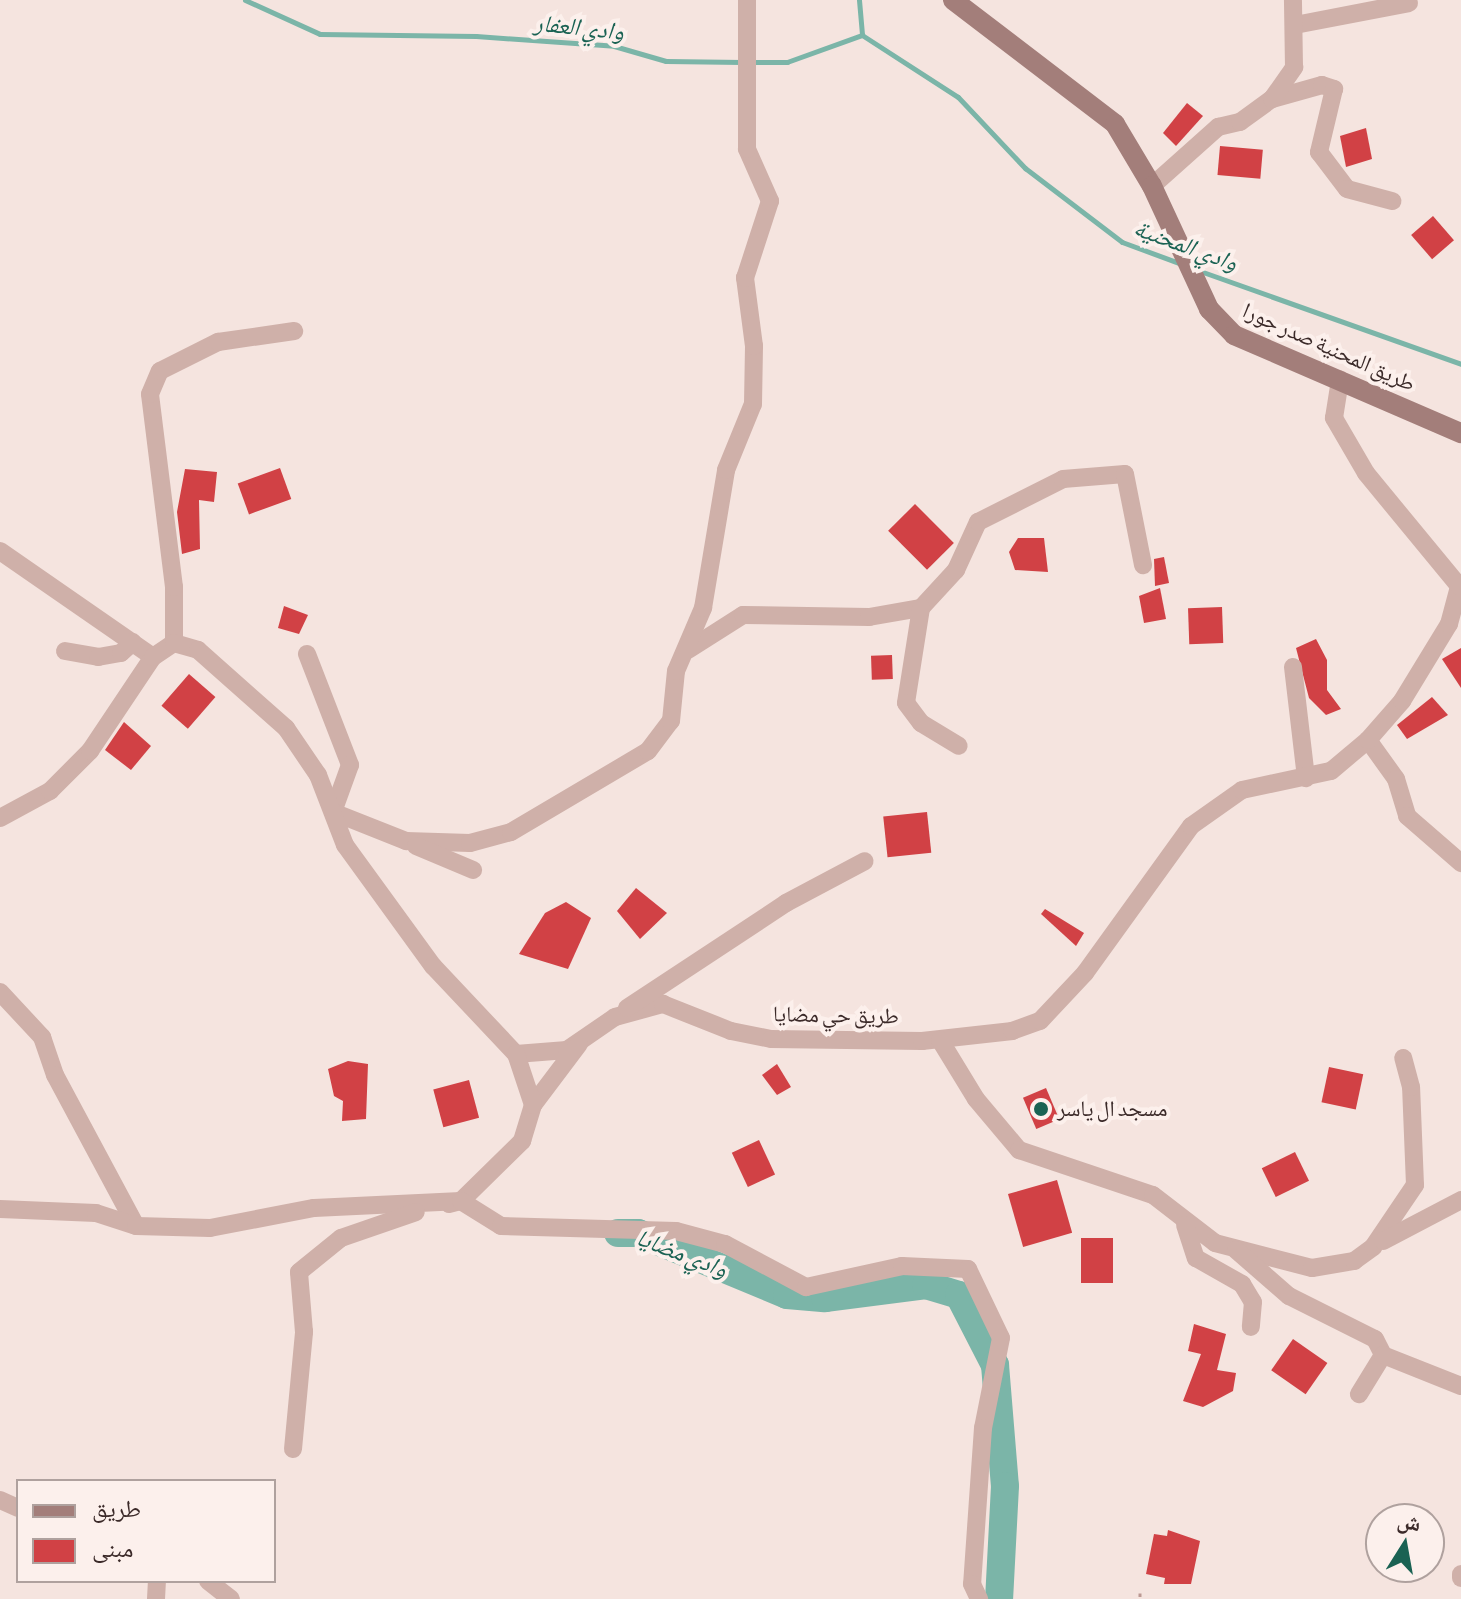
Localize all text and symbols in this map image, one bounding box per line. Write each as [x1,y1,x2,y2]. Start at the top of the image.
water label: وادي العفار [533,8,625,46]
water label: وادي المحنية [1130,213,1242,277]
street label: طريق المحنية صدر جورا [1239,297,1419,397]
street label: طريق حي مضايا [773,1001,899,1029]
place label: مسجد ال ياسر [1057,1096,1168,1122]
marker: مسجد ال ياسر [1032,1100,1050,1118]
water label: وادي مضايا [632,1223,732,1283]
legend [16,1479,276,1583]
text: طريق [92,1495,141,1522]
north arrow [1365,1503,1445,1583]
text: ش [1395,1506,1423,1536]
text: مبنى [92,1535,133,1562]

